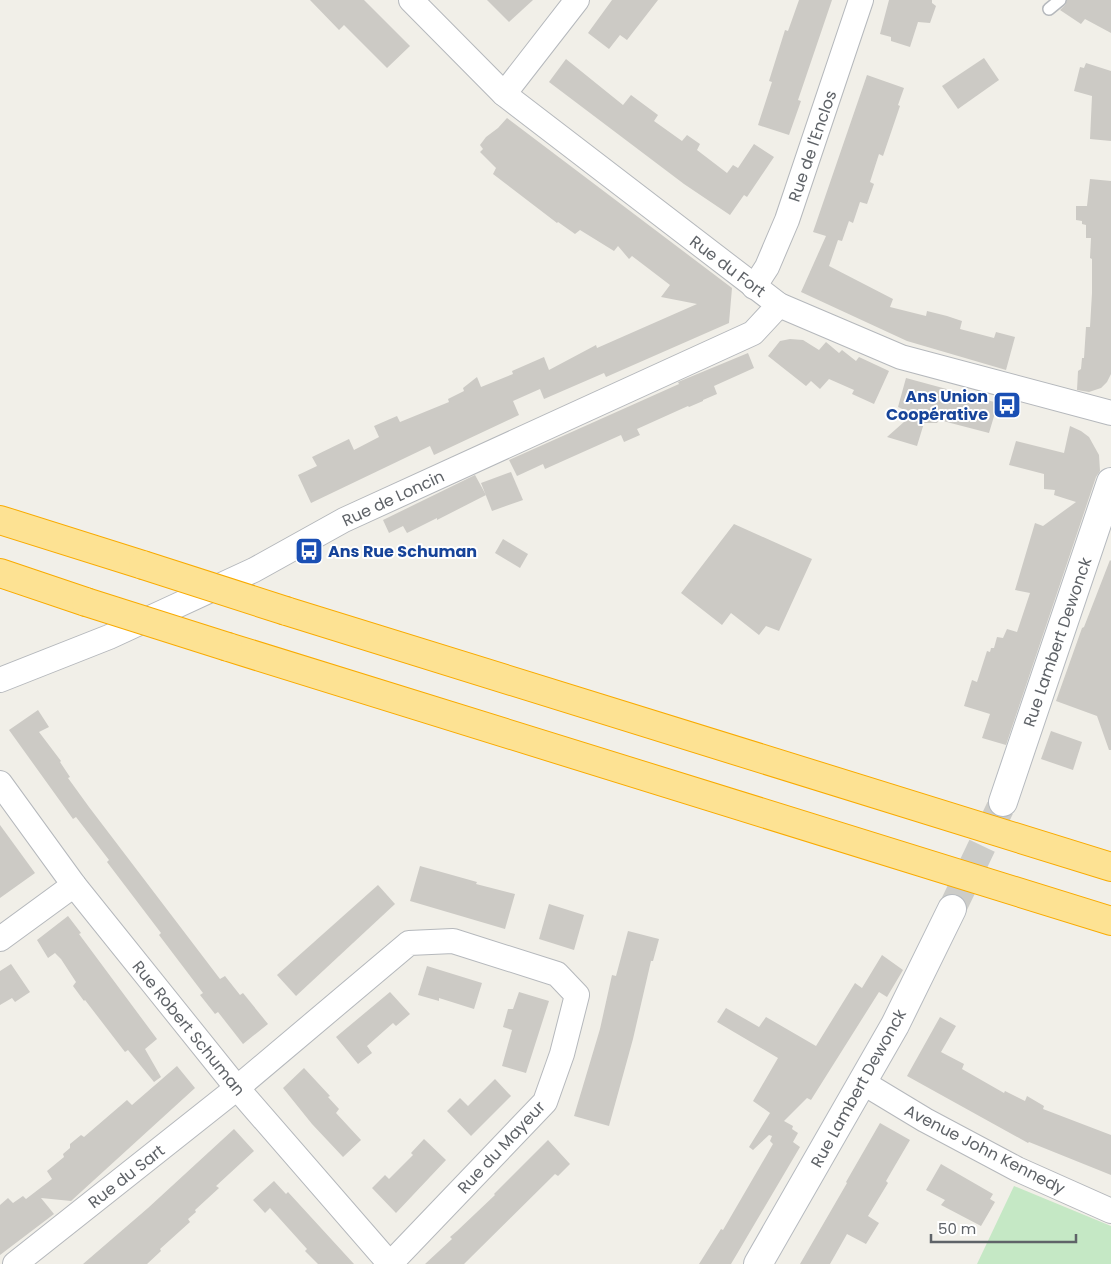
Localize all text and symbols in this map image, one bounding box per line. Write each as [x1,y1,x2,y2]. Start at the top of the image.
street label: Rue de l'Enclos [783,87,842,205]
street label: Rue du Fort [685,230,771,303]
place label: Ans Union Coopérative [886,385,988,426]
bus stop icon: Ans Union Coopérative [992,390,1022,420]
street label: Rue de Loncin [338,465,448,532]
bus stop icon: Ans Rue Schuman [294,536,324,566]
place label: Ans Rue Schuman [328,540,477,563]
street label: Rue Lambert Dewonck [1018,554,1098,730]
street label: Rue Robert Schuman [127,956,250,1101]
street label: Rue Lambert Dewonck [805,1004,912,1172]
street label: Rue du Mayeur [452,1096,550,1199]
street label: Avenue John Kennedy [900,1099,1069,1200]
street label: Rue du Sart [83,1139,170,1214]
scale bar [931,1212,1076,1244]
text: 50 m [938,1218,976,1239]

